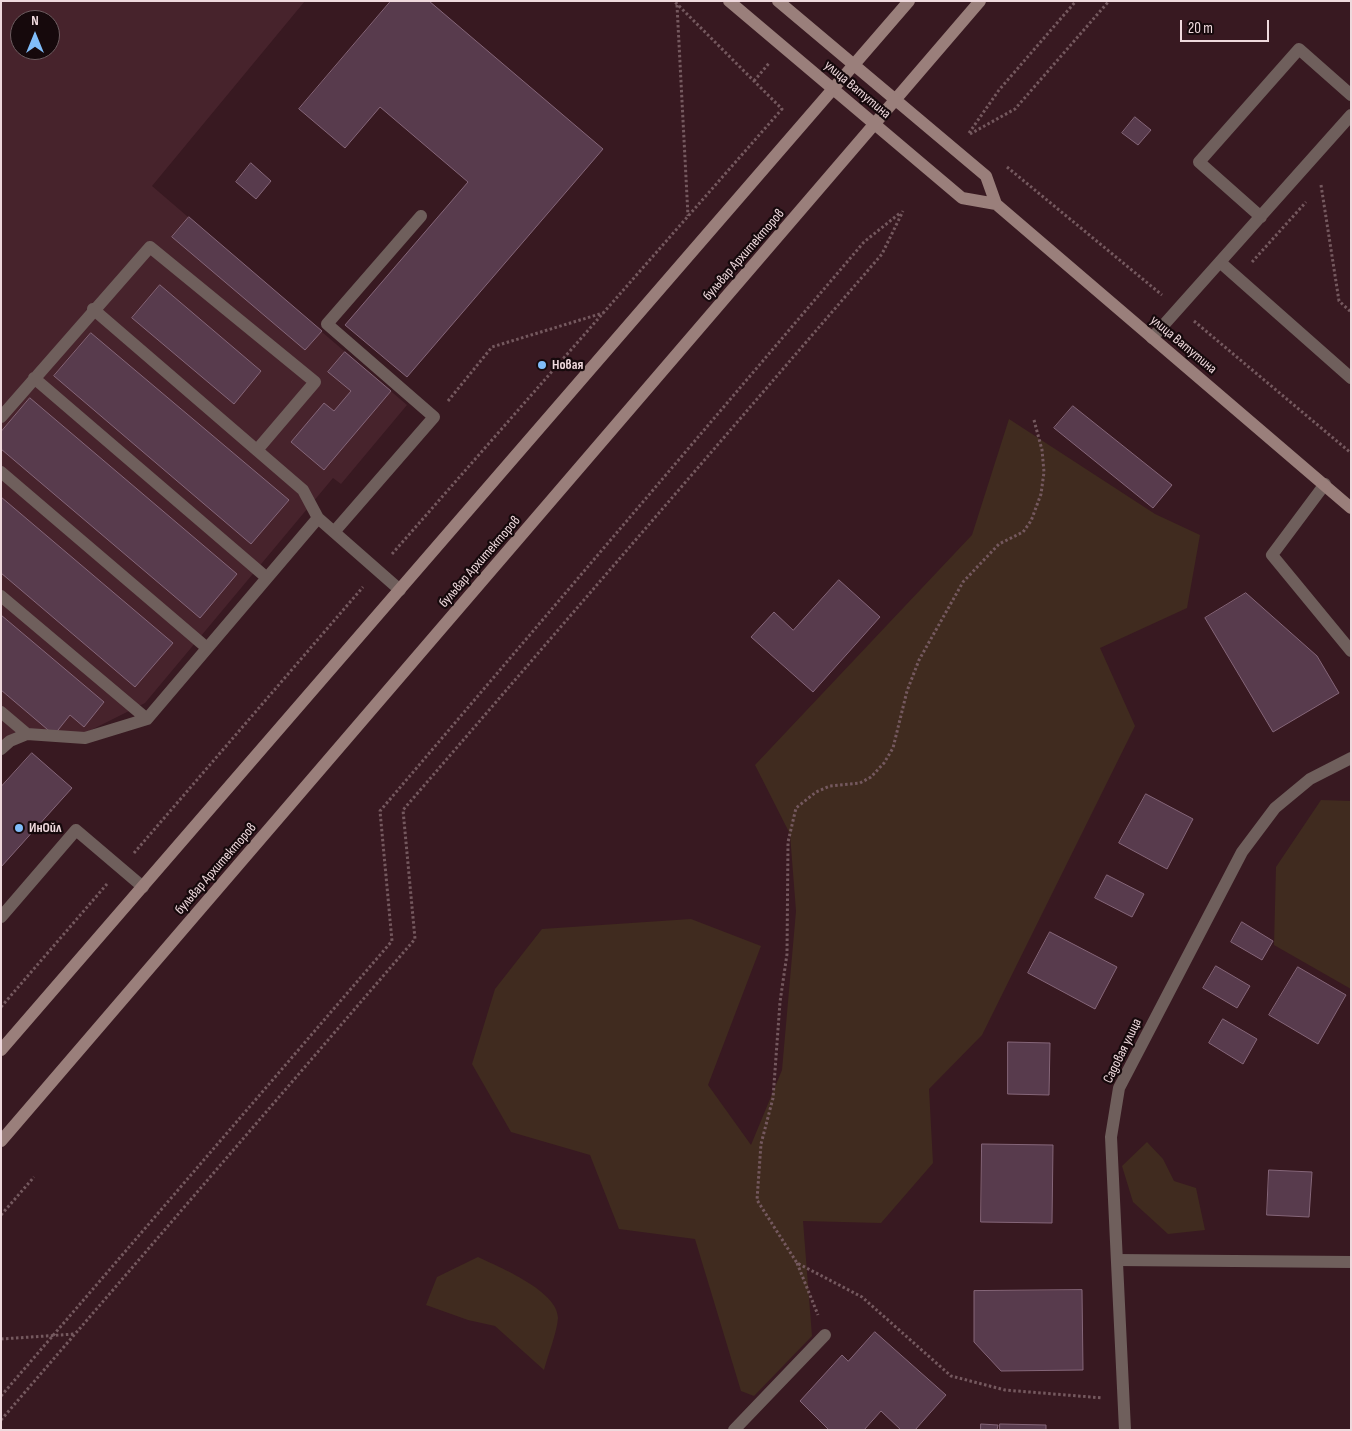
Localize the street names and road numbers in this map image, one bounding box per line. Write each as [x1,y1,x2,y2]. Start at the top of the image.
street label: улица Ватутина [820,57,894,123]
street label: бульвар Архитекторов [700,206,788,304]
street label: улица Ватутина [1146,312,1220,378]
street label: бульвар Архитекторов [436,513,524,611]
street label: бульвар Архитекторов [172,820,260,918]
street label: Садовая улица [1100,1016,1146,1086]

